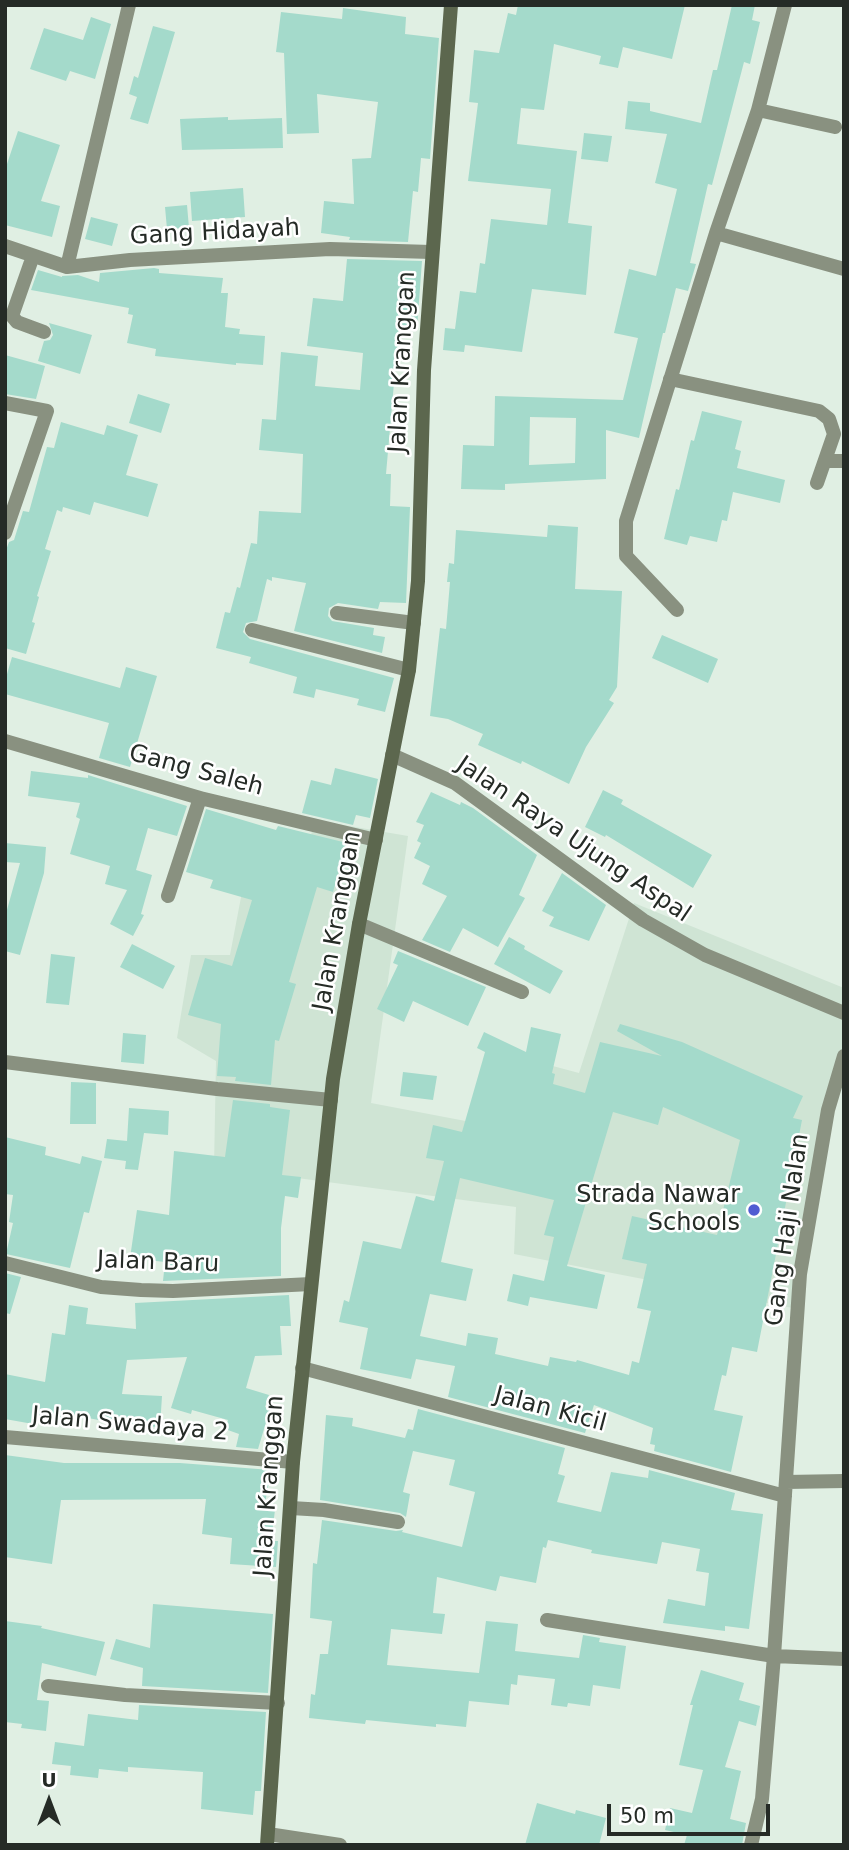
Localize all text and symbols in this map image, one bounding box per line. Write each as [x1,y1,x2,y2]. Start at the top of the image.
street label: Gang Hidayah [129,214,301,252]
street label: Jalan Kranggan [384,270,422,454]
street label: Gang Saleh [126,739,266,803]
street label: Jalan Raya Ujung Aspal [450,751,696,929]
street label: Jalan Kranggan [308,829,368,1013]
street label: Gang Haji Nalan [760,1132,816,1328]
place label: Strada Nawar Schools [576,1182,740,1238]
marker: Strada Nawar Schools [746,1202,762,1218]
street label: Jalan Baru [96,1246,220,1280]
street label: Jalan Kicil [491,1381,609,1439]
street label: Jalan Kranggan [249,1394,291,1578]
street label: Jalan Swadaya 2 [30,1402,230,1448]
north arrow [14,1766,84,1836]
text: U [41,1769,57,1791]
scale bar [611,1790,774,1834]
text: 50 m [620,1804,674,1828]

